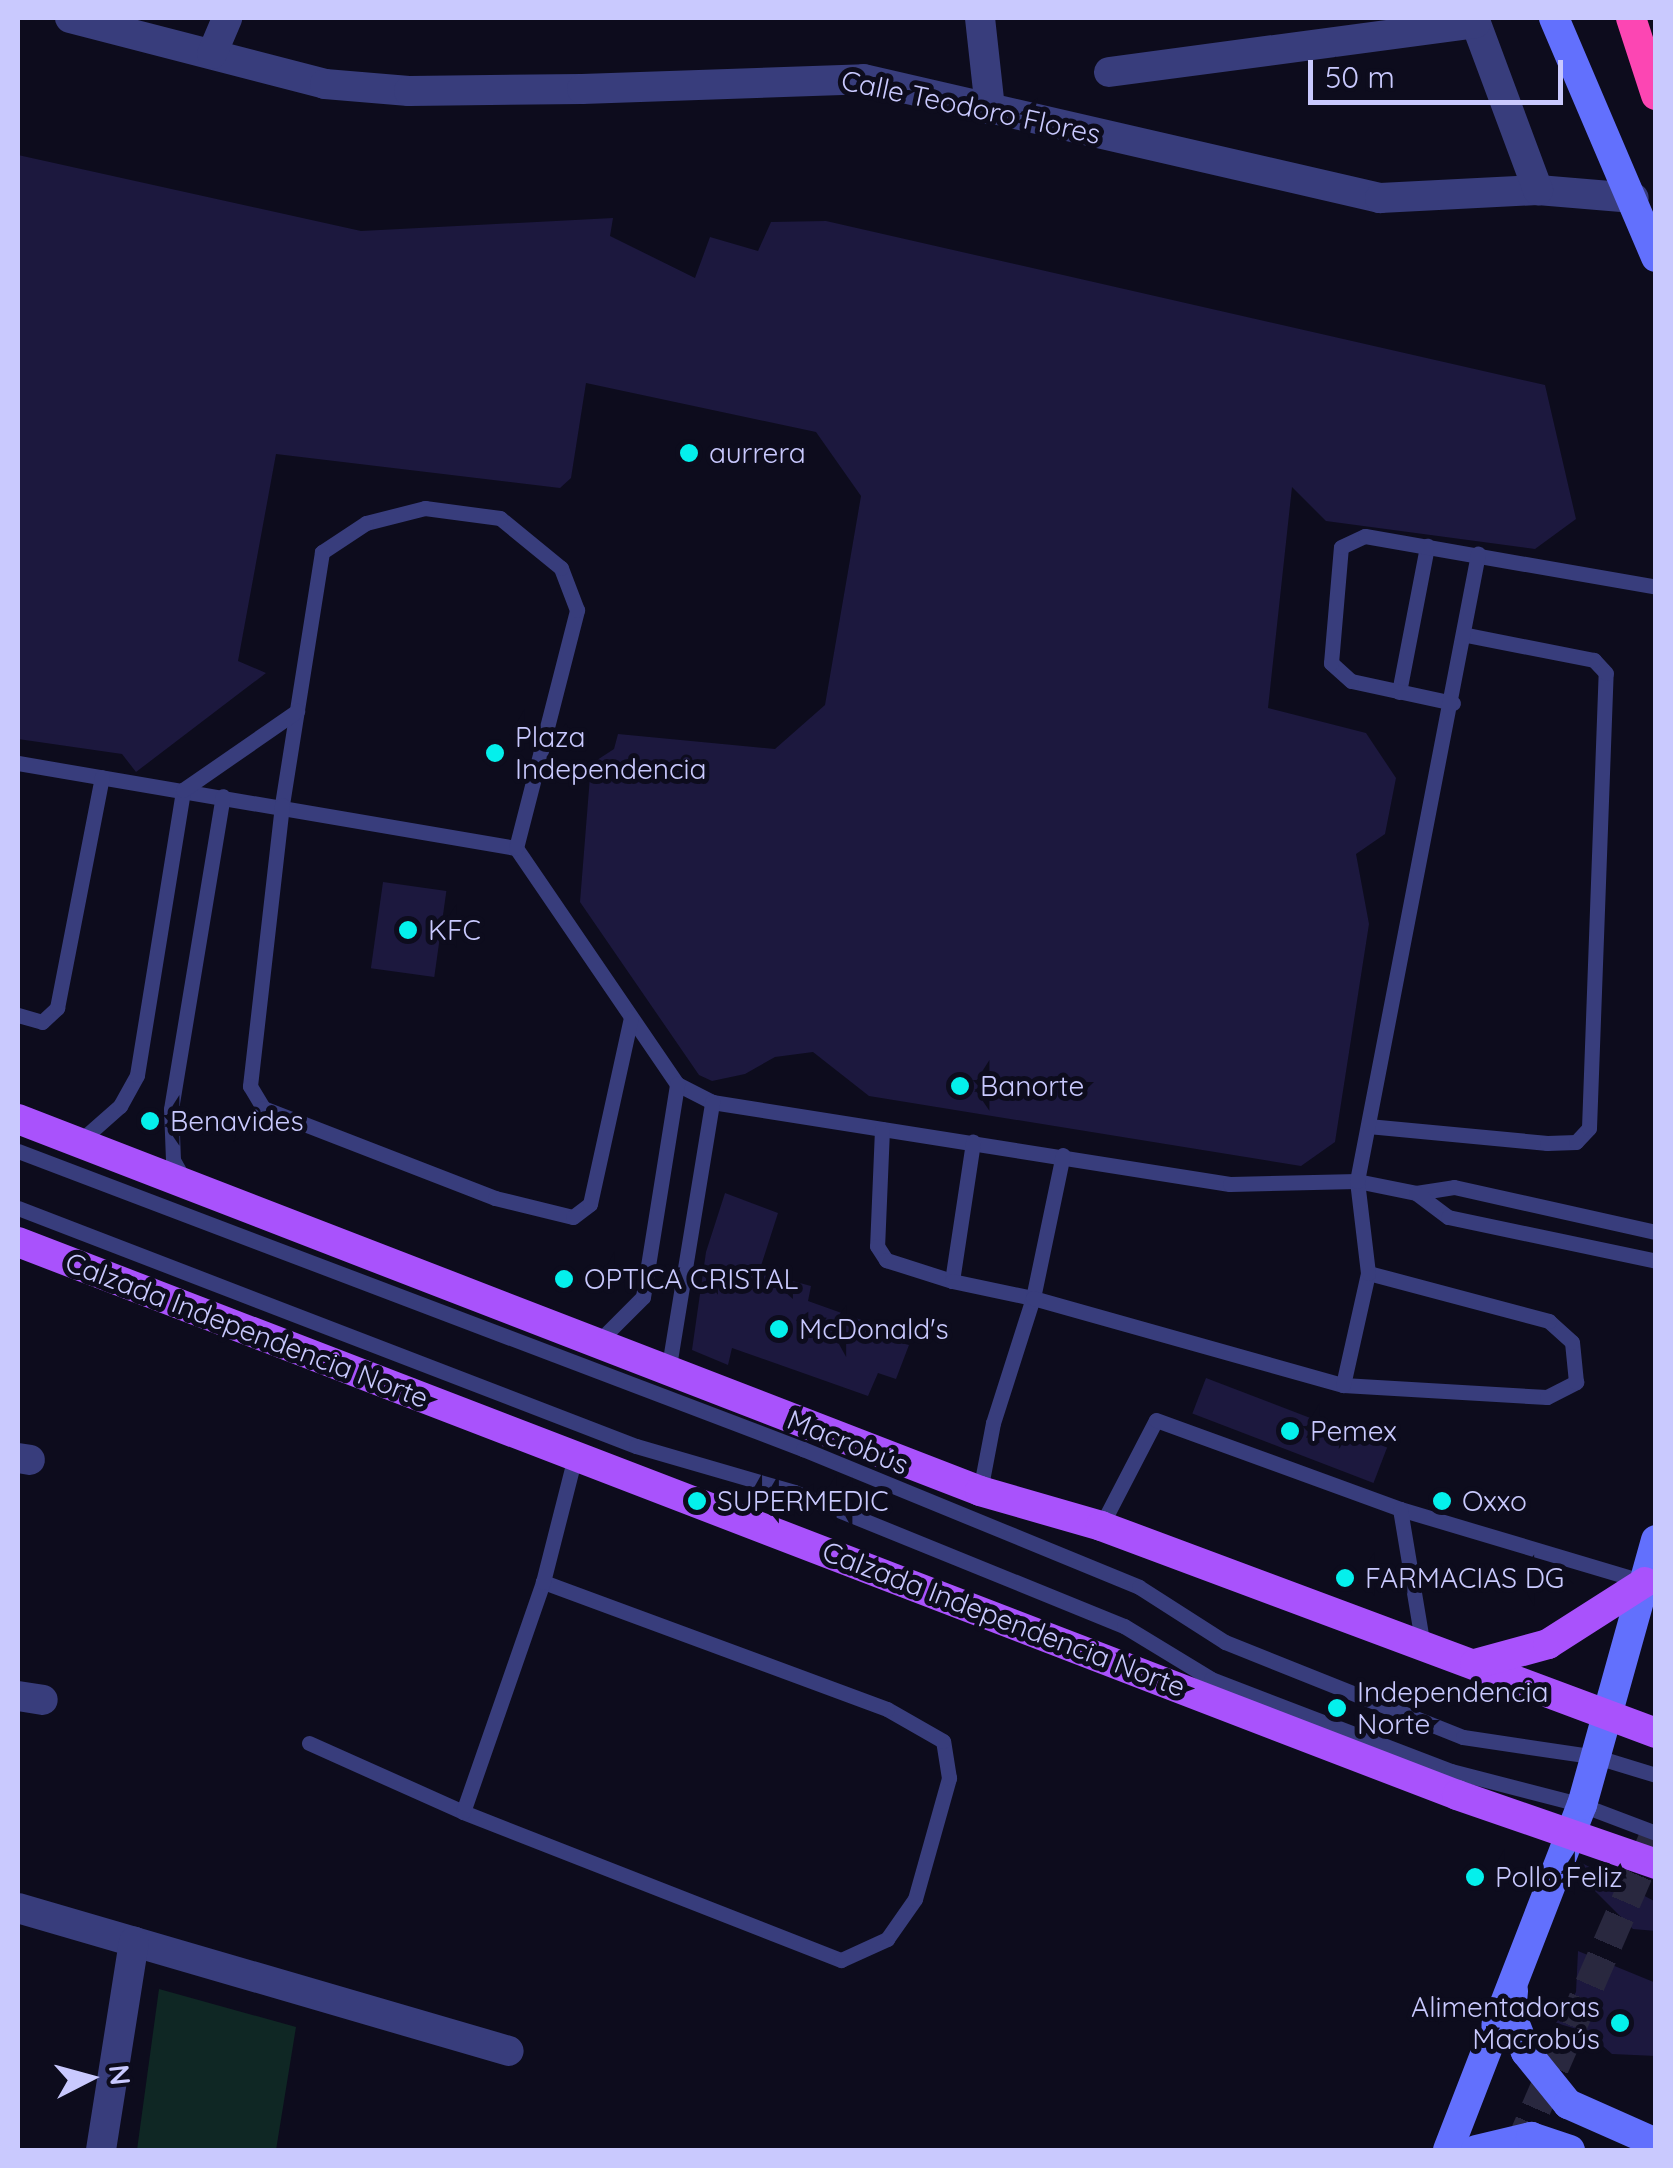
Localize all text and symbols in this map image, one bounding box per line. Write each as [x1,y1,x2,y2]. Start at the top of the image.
scale bar [1313,40,1568,102]
text: 50 m [1325,58,1395,96]
street label: Calle Teodoro Flores [838,63,1104,151]
place label: aurrera [709,436,806,470]
marker: aurrera [678,442,700,464]
place label: Plaza Independencia [515,720,706,786]
marker: Plaza Independencia [484,742,506,764]
place label: KFC [428,913,481,947]
marker: KFC [397,919,419,941]
place label: Banorte [980,1069,1084,1103]
marker: Banorte [949,1075,971,1097]
place label: Benavides [170,1104,304,1138]
marker: Benavides [139,1110,161,1132]
street label: Calzada Independencia Norte [61,1245,433,1415]
place label: OPTICA CRISTAL [584,1262,798,1296]
marker: OPTICA CRISTAL [553,1268,575,1290]
place label: McDonald's [799,1312,949,1346]
marker: McDonald's [768,1318,790,1340]
street label: Macrobús [782,1402,914,1482]
place label: Pemex [1310,1414,1397,1448]
marker: Pemex [1279,1420,1301,1442]
place label: SUPERMEDIC [717,1484,889,1518]
place label: Oxxo [1462,1484,1527,1518]
marker: SUPERMEDIC [686,1490,708,1512]
marker: Oxxo [1431,1490,1453,1512]
street label: Calzada Independencia Norte [818,1534,1190,1704]
place label: FARMACIAS DG [1365,1561,1564,1595]
marker: FARMACIAS DG [1334,1567,1356,1589]
place label: Independencia Norte [1357,1675,1548,1741]
marker: Independencia Norte [1326,1697,1348,1719]
place label: Pollo Feliz [1495,1860,1623,1894]
marker: Pollo Feliz [1464,1866,1486,1888]
place label: Alimentadoras Macrobús [1411,1990,1600,2056]
marker: Alimentadoras Macrobús [1609,2012,1631,2034]
north arrow [40,2028,140,2128]
text: N [102,2063,139,2087]

